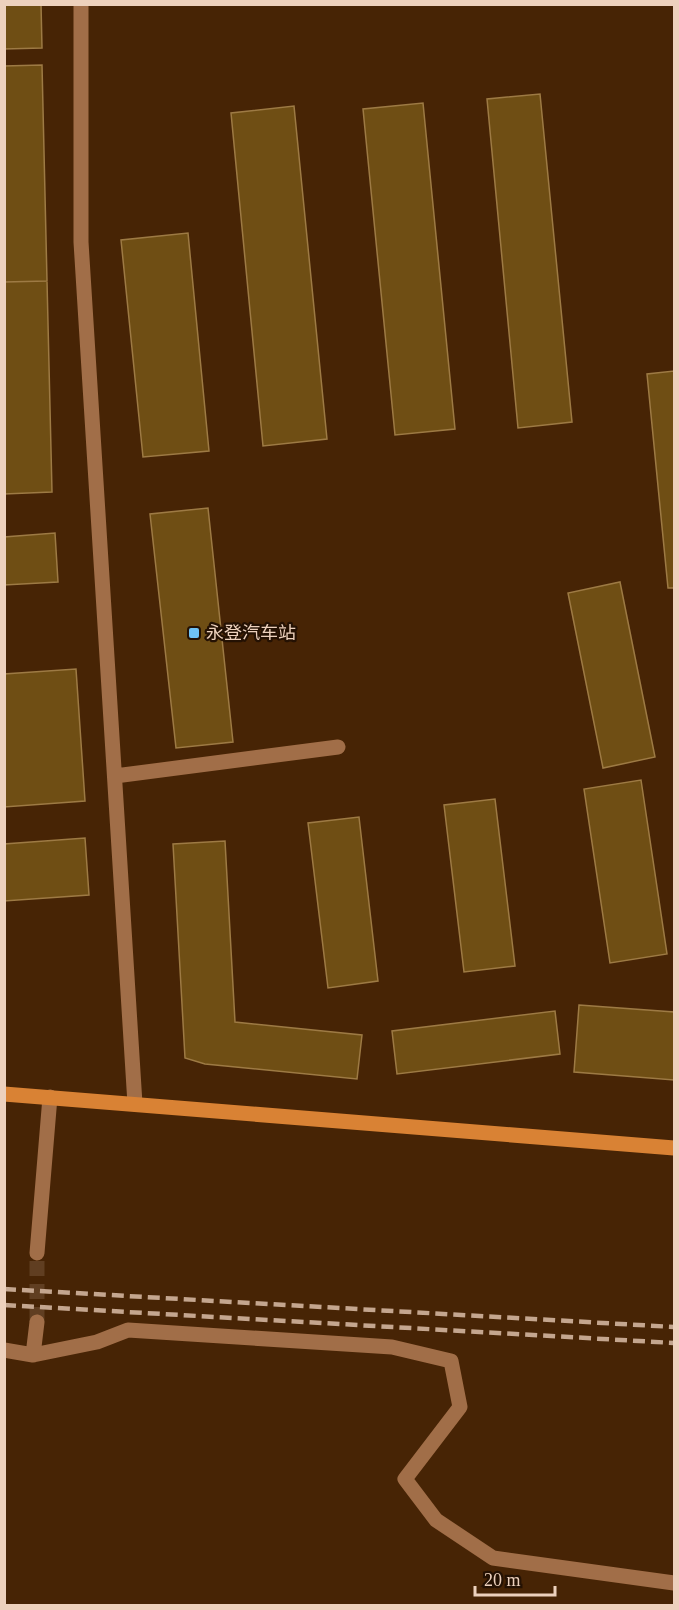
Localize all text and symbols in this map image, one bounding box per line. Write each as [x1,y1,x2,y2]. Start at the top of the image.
place label: 永登汽车站 [206,623,296,643]
marker: 永登汽车站 [187,626,201,640]
scale bar [475,1559,554,1597]
text: 20 m [484,1570,521,1590]

